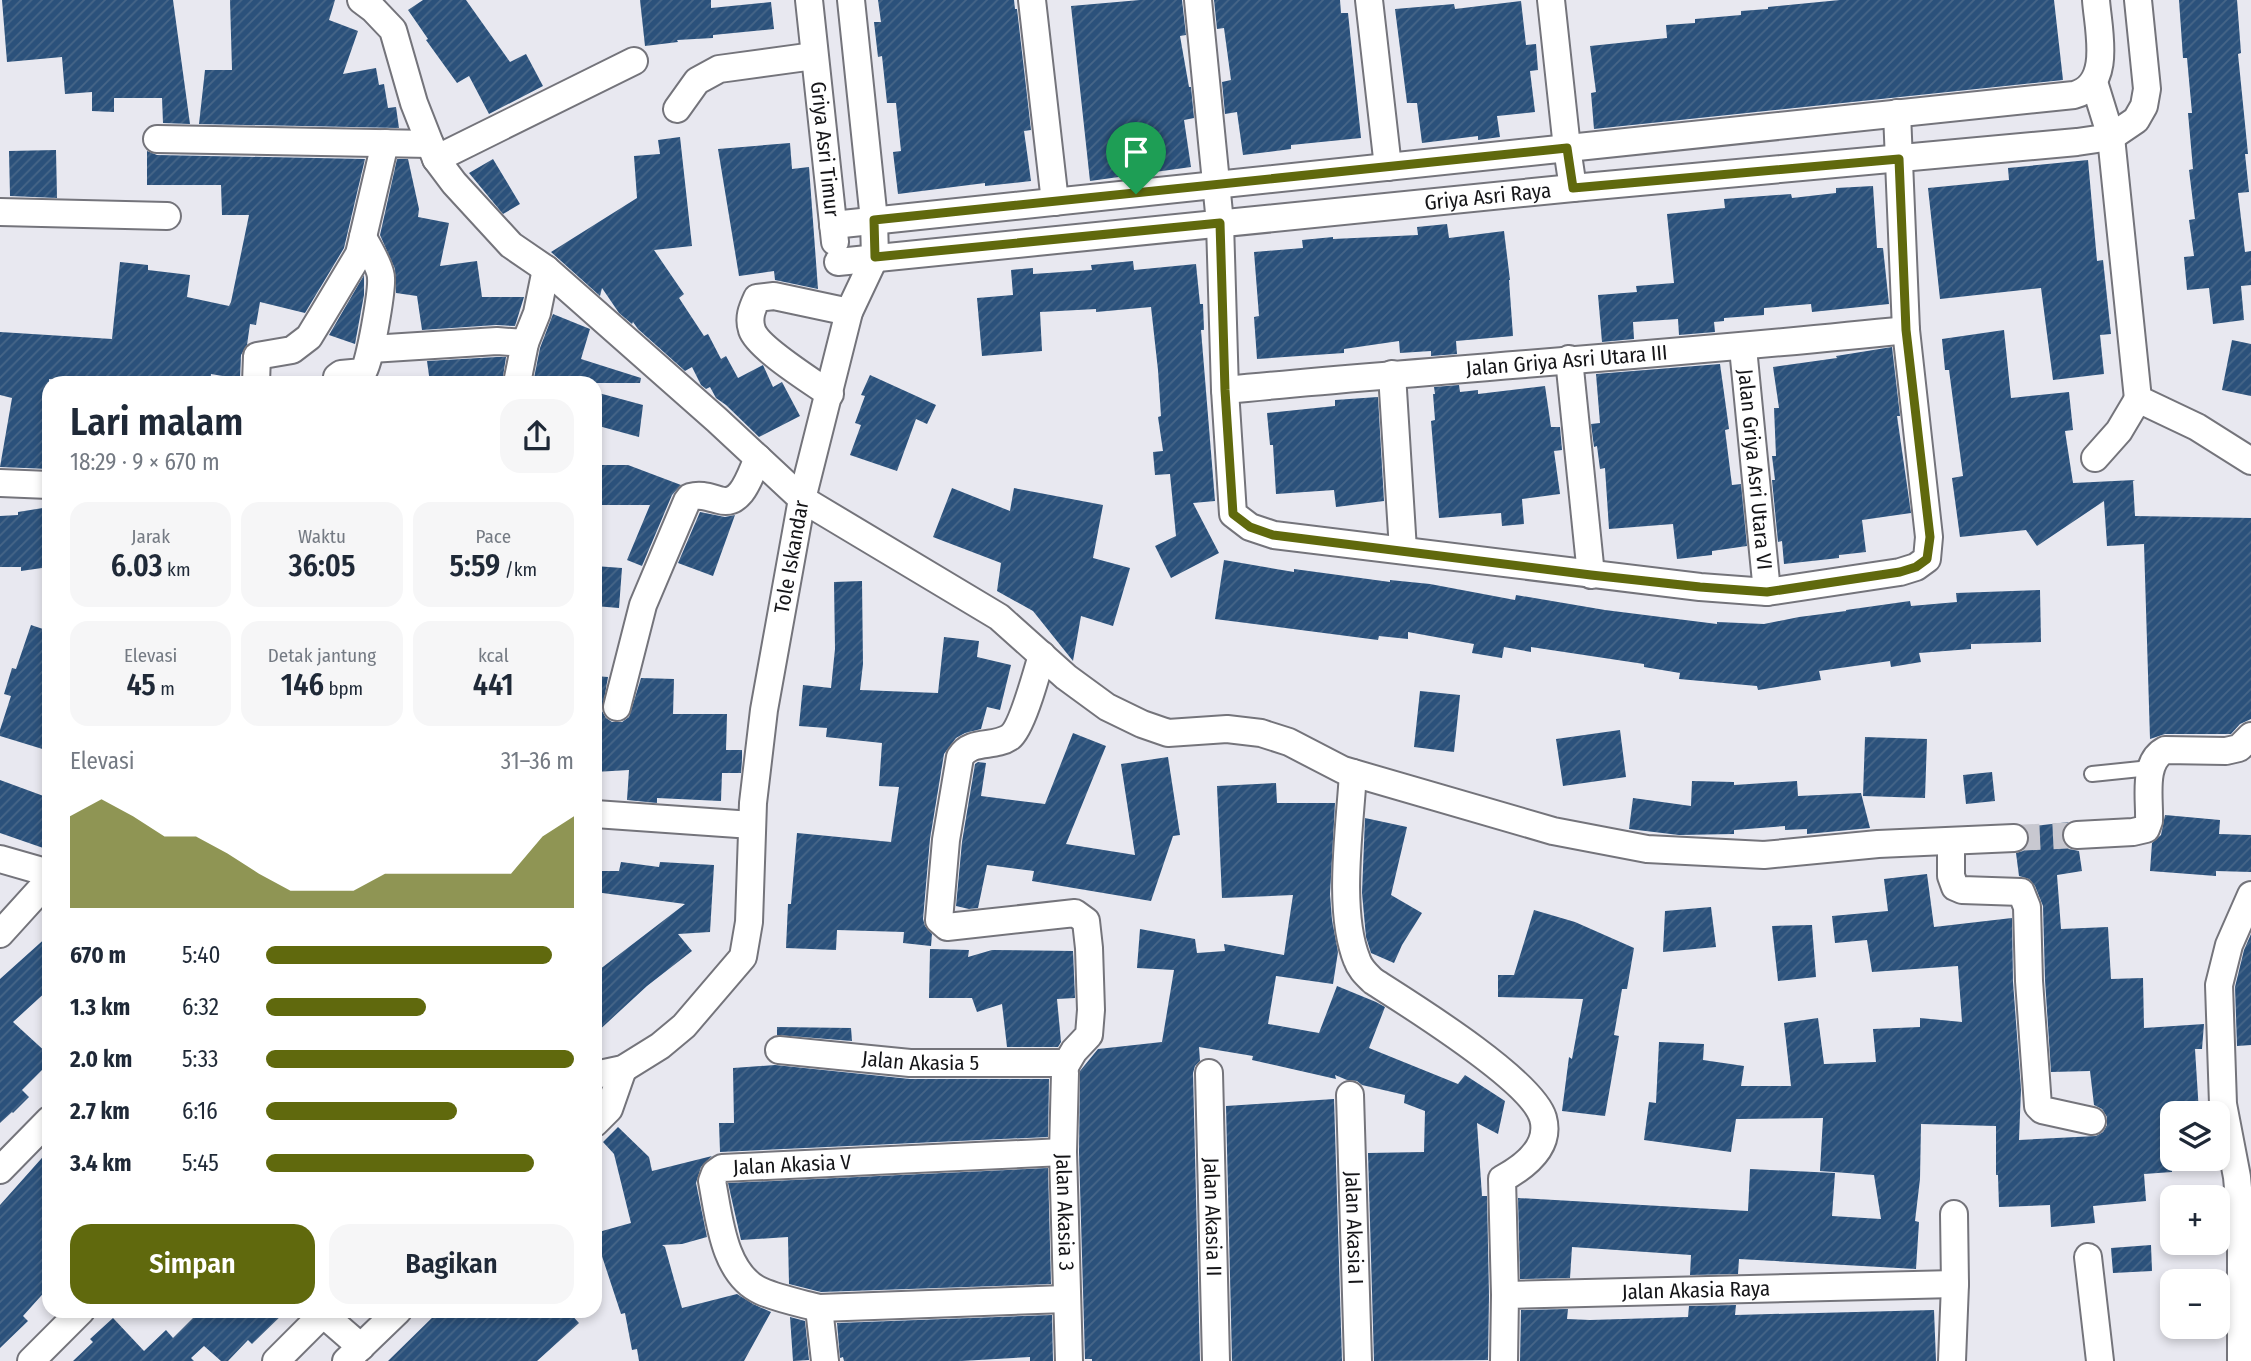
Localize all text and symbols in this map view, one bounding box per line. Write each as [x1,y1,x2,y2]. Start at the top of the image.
street label: Griya Asri Timur [805,80,845,219]
pin [1106,122,1166,194]
icon: arrive [1117,133,1155,171]
street label: Griya Asri Raya [1423,177,1552,216]
street label: Jalan Griya Asri Utara III [1465,339,1669,382]
street label: Jalan Griya Asri Utara VI [1732,368,1778,571]
text: Lari malam [70,399,243,445]
button: share [500,399,574,473]
text: 18:29 · 9 × 670 m [70,448,220,476]
street label: Tole Iskandar [769,498,815,616]
text: Jarak [131,525,170,548]
text: Waktu [298,525,346,548]
text: Pace [476,525,511,548]
text: 6.03 [111,548,163,584]
text: 36:05 [288,548,355,584]
text: 5:59 [450,548,500,584]
text: km [163,558,191,581]
text: /km [500,558,537,581]
text: Elevasi [124,644,177,667]
text: Detak jantung [268,644,376,667]
text: kcal [478,644,509,667]
text: 45 [126,667,156,703]
text: 146 [281,667,324,703]
text: 441 [473,667,514,703]
text: m [156,677,175,700]
text: bpm [324,677,363,700]
text: Elevasi [70,747,135,775]
text: 31–36 m [501,747,574,775]
text: 670 m [70,941,126,969]
text: 5:40 [182,941,220,969]
text: 1.3 km [70,993,130,1021]
text: 6:32 [182,993,219,1021]
text: 2.0 km [70,1045,132,1073]
text: 5:33 [182,1045,218,1073]
street label: Jalan Akasia 5 [861,1045,979,1076]
text: 2.7 km [70,1097,130,1125]
text: 6:16 [182,1097,218,1125]
map controls [2160,1101,2230,1339]
button: layers [2160,1101,2230,1171]
text: 3.4 km [70,1149,132,1177]
text: 5:45 [182,1149,219,1177]
street label: Jalan Akasia V [732,1149,852,1180]
street label: Jalan Akasia 3 [1050,1153,1079,1271]
street label: Jalan Akasia II [1198,1157,1227,1277]
street label: Jalan Akasia I [1339,1171,1369,1285]
button: + [2160,1185,2230,1255]
button: Simpan [70,1224,315,1304]
button: Bagikan [329,1224,574,1304]
button: − [2160,1269,2230,1339]
street label: Jalan Akasia Raya [1621,1276,1770,1305]

